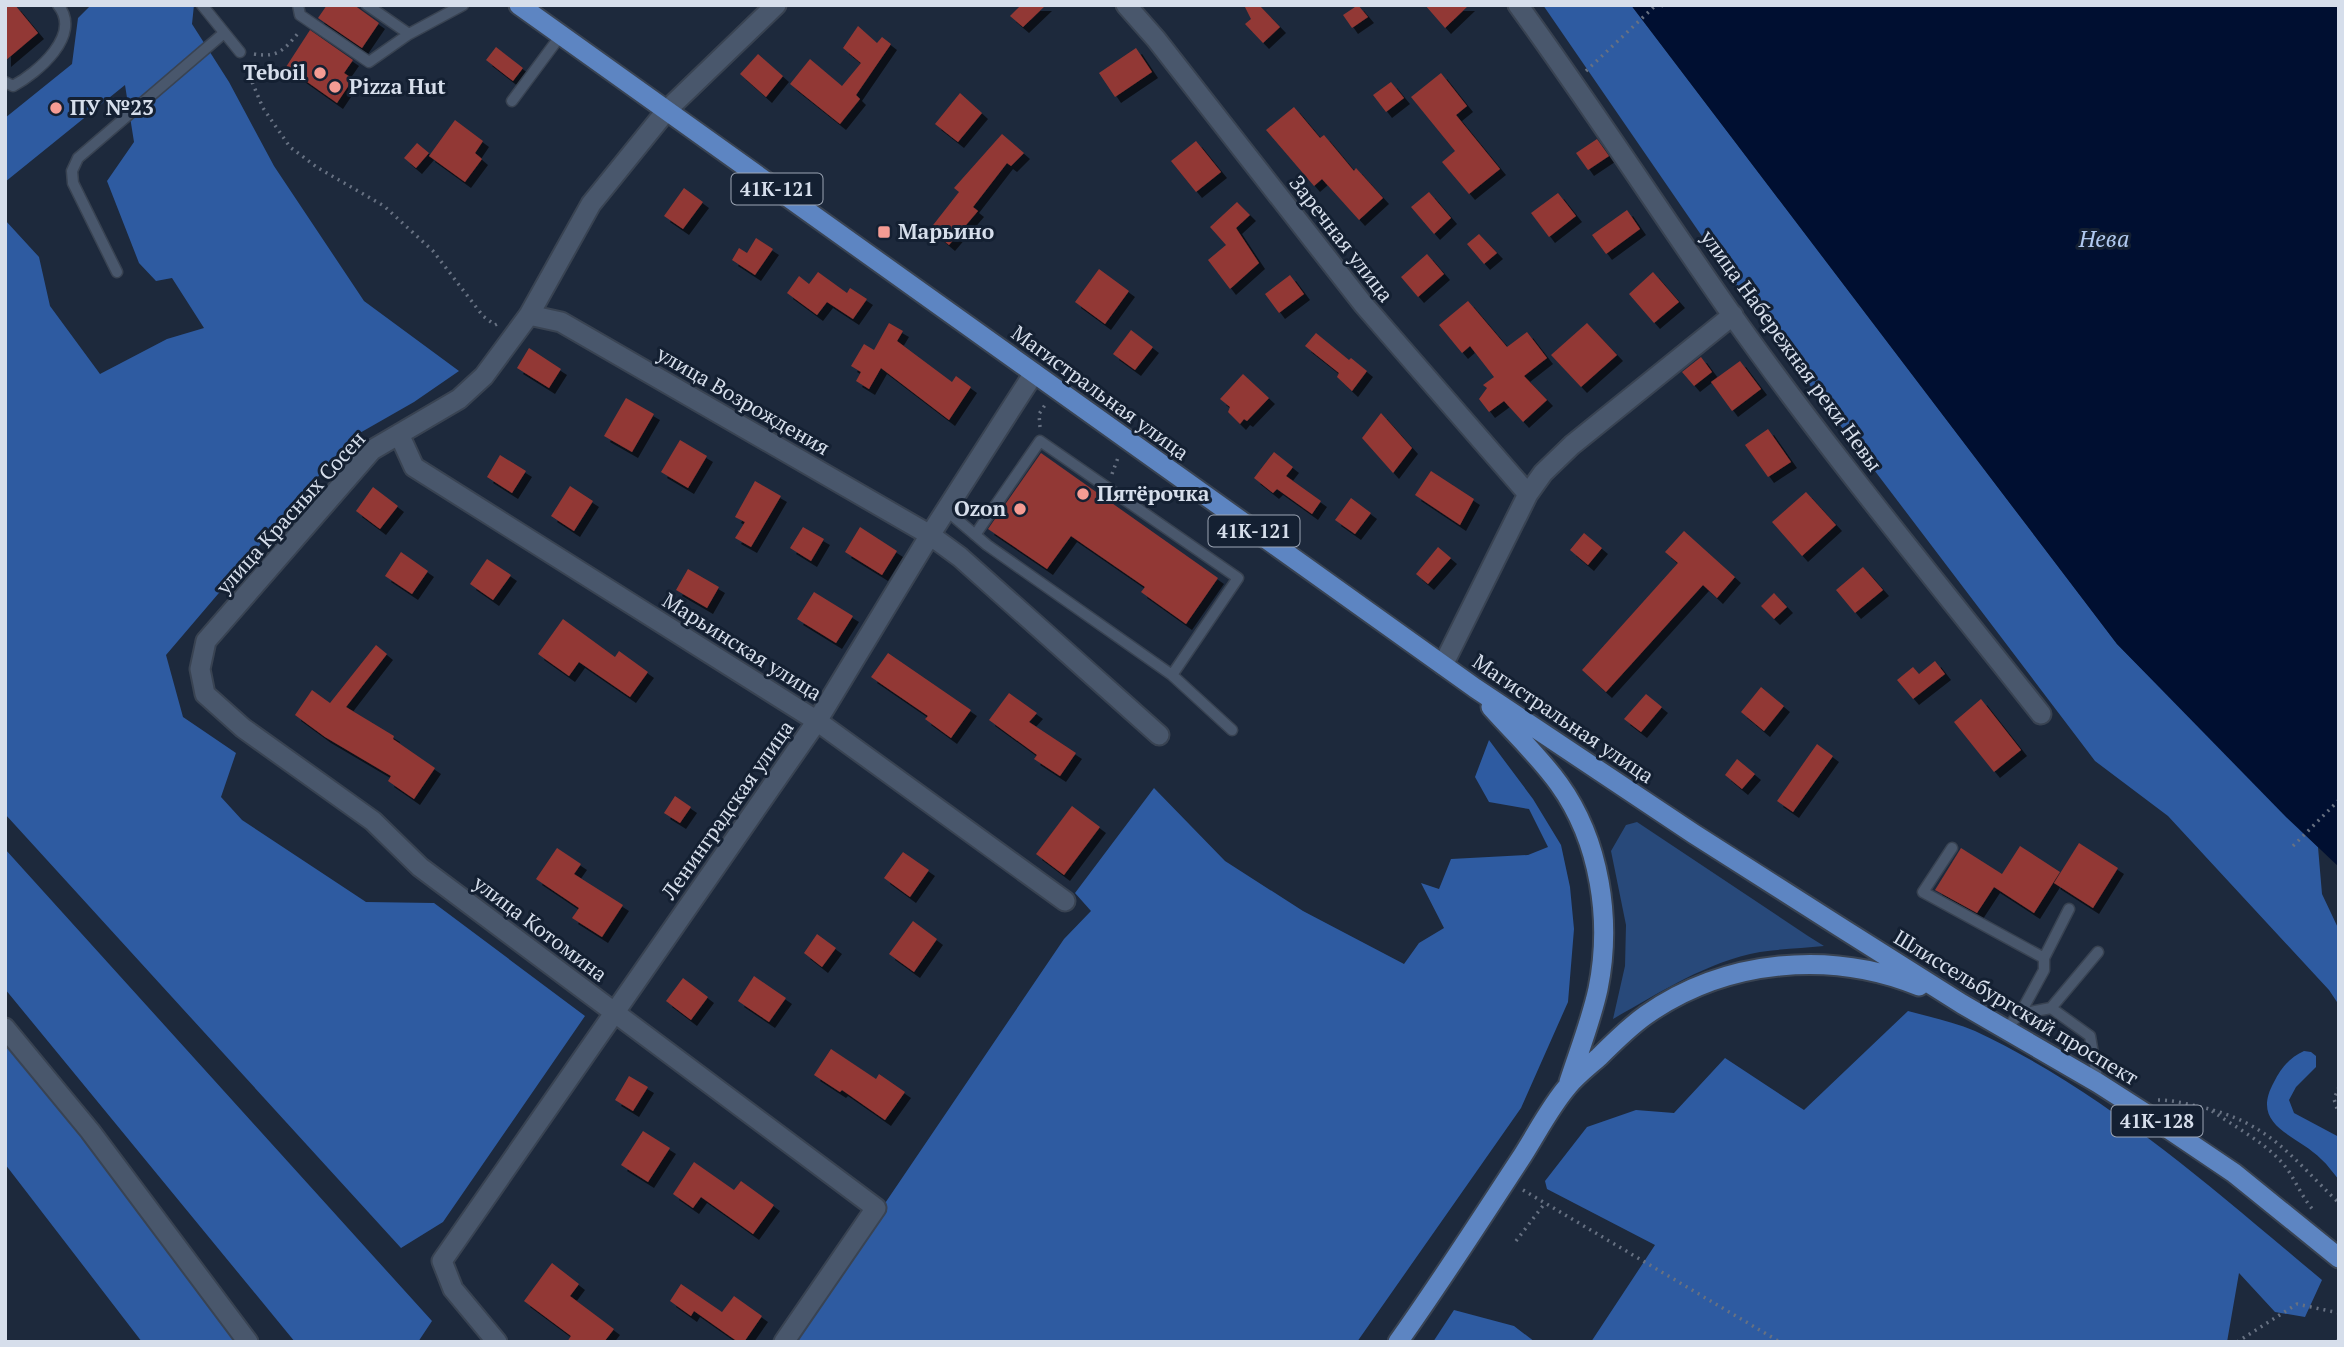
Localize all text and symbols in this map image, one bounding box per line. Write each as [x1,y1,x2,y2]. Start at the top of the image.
place label: Teboil [243,58,306,86]
marker: Teboil [312,65,328,81]
place label: Pizza Hut [349,72,446,100]
marker: Pizza Hut [327,79,343,95]
place label: ПУ №23 [70,93,154,121]
marker: ПУ №23 [48,100,64,116]
street label: Заречная улица [1283,169,1400,308]
road number: 41К-121 [732,174,822,204]
place label: Марьино [898,217,994,245]
street label: улица Набережная реки Невы [1694,223,1889,477]
water label: Нева [2078,223,2129,254]
marker: Марьино [876,224,892,240]
street label: Магистральная улица [1006,318,1195,466]
street label: улица Возрождения [651,339,835,461]
street label: улица Красных Сосен [209,425,371,601]
place label: Пятёрочка [1097,479,1210,507]
marker: Пятёрочка [1075,486,1091,502]
place label: Ozon [954,494,1006,522]
marker: Ozon [1012,501,1028,517]
road number: 41К-121 [1208,516,1300,546]
street label: Марьинская улица [658,586,828,707]
street label: Магистральная улица [1468,647,1660,789]
street label: Ленинградская улица [654,714,800,905]
street label: улица Котомина [467,868,614,988]
street label: Шлиссельбургский проспект [1889,923,2144,1091]
road number: 41К-128 [2112,1106,2202,1136]

